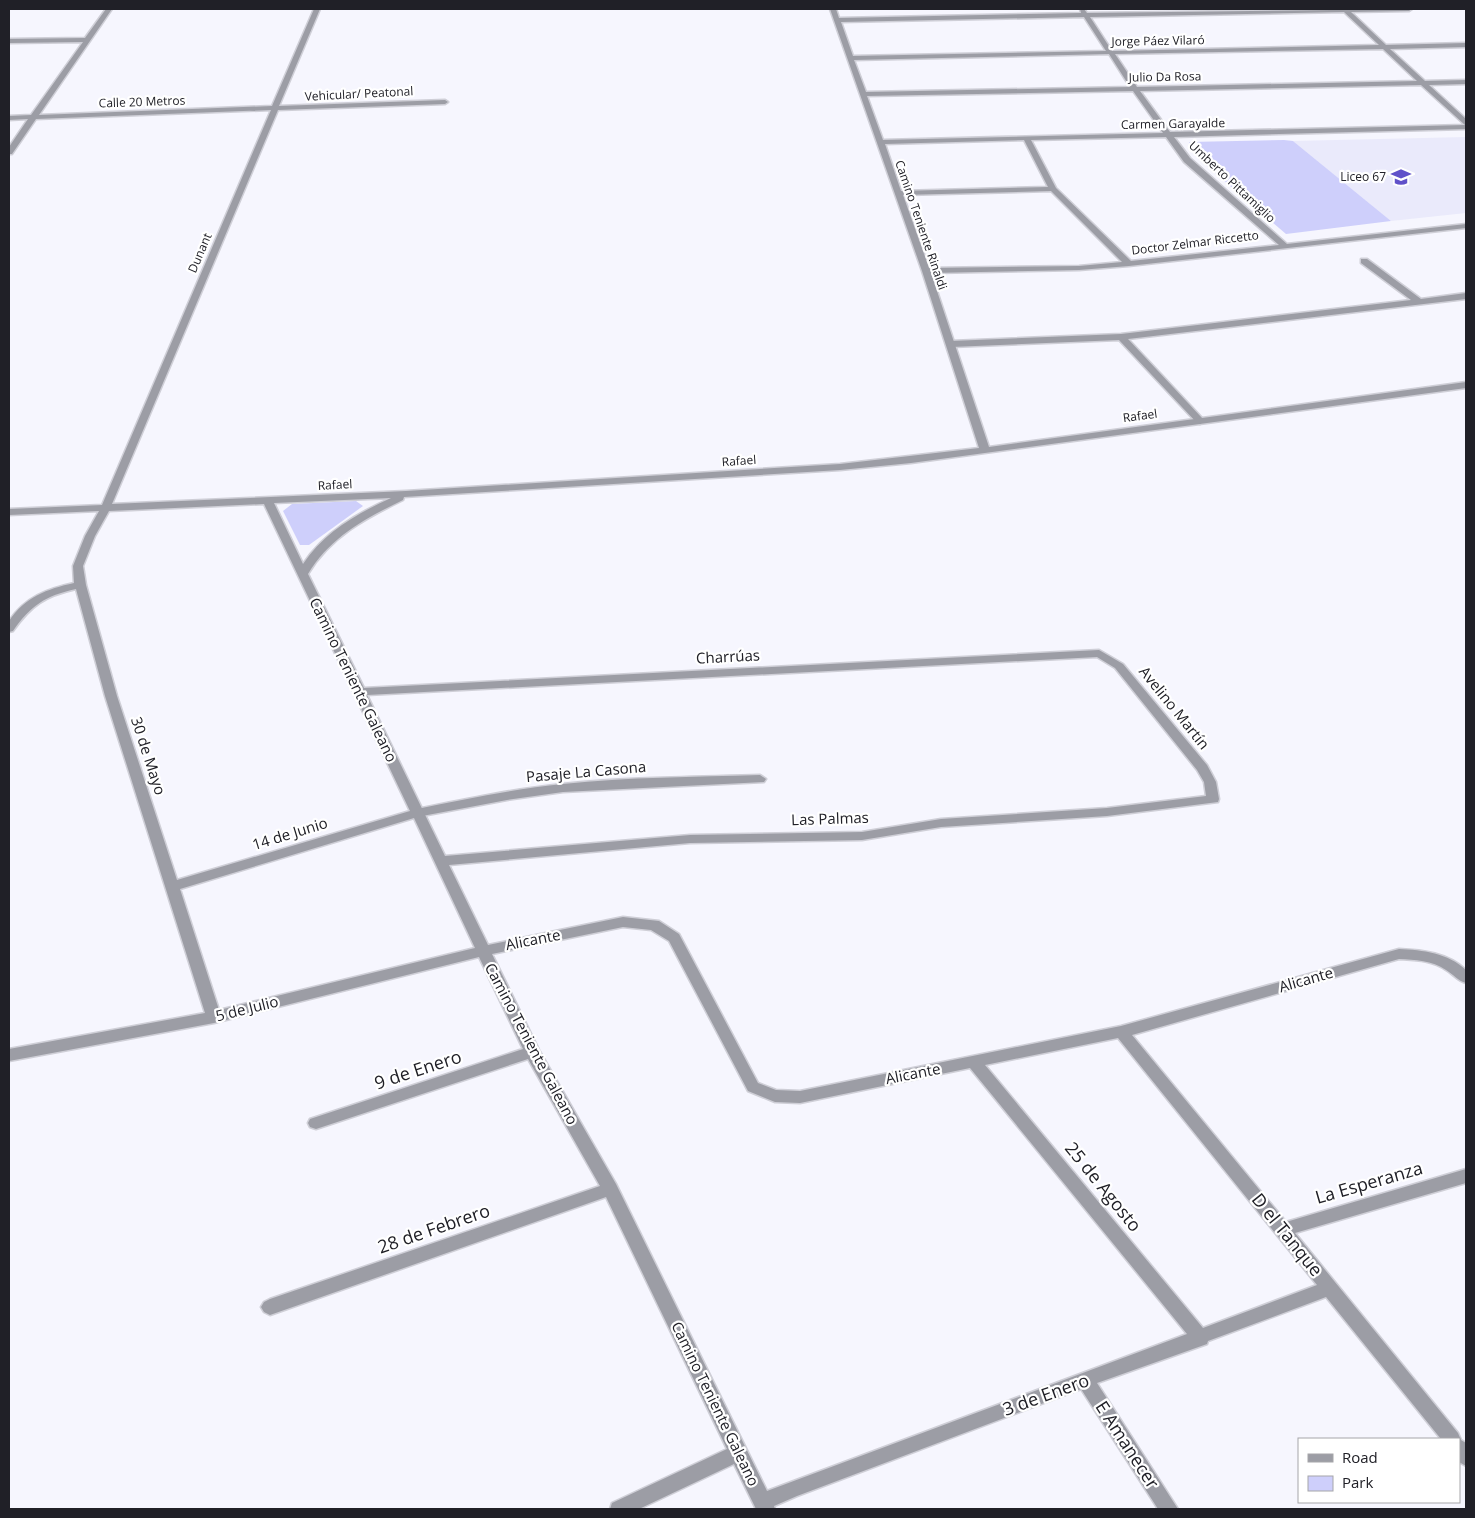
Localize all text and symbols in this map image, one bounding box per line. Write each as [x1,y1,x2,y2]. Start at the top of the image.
street label: Jorge Páez Vilaró [1110,31,1205,50]
street label: Julio Da Rosa [1128,67,1201,86]
street label: Vehicular/ Peatonal [304,82,414,105]
street label: Calle 20 Metros [98,91,186,112]
street label: Carmen Garayalde [1121,114,1225,133]
street label: Umberto Pittamiglio [1185,137,1279,226]
street label: Camino Teniente Rinaldi [891,158,952,292]
school or university icon: Liceo 67 [1390,166,1412,188]
place label: Liceo 67 [1340,168,1386,185]
street label: Doctor Zelmar Riccetto [1130,226,1260,259]
street label: Dunant [184,230,216,275]
street label: Rafael [1122,405,1158,426]
street label: Rafael [721,451,757,470]
street label: Rafael [317,475,353,494]
street label: Camino Teniente Galeano [305,594,402,765]
street label: Charrúas [695,644,760,668]
street label: Avelino Martín [1135,662,1214,753]
street label: 30 de Mayo [127,714,171,797]
street label: Pasaje La Casona [525,756,647,786]
street label: Las Palmas [791,807,869,829]
street label: 14 de Junio [250,812,330,854]
street label: Alicante [504,924,562,954]
street label: Camino Teniente Galeano [481,959,583,1128]
street label: Alicante [1276,962,1335,996]
street label: 5 de Julio [213,991,280,1025]
street label: 9 de Enero [371,1044,464,1094]
street label: Alicante [884,1058,942,1088]
street label: 25 de Agosto [1060,1137,1147,1236]
street label: La Esperanza [1312,1155,1425,1209]
street label: D el Tanque [1247,1188,1329,1281]
street label: 28 de Febrero [374,1198,493,1258]
street label: Camino Teniente Galeano [667,1318,764,1489]
street label: 3 de Enero [999,1367,1092,1421]
street label: E Amanecer [1091,1396,1165,1493]
legend [1298,1438,1460,1503]
text: Road [1342,1447,1378,1467]
text: Park [1342,1472,1373,1492]

